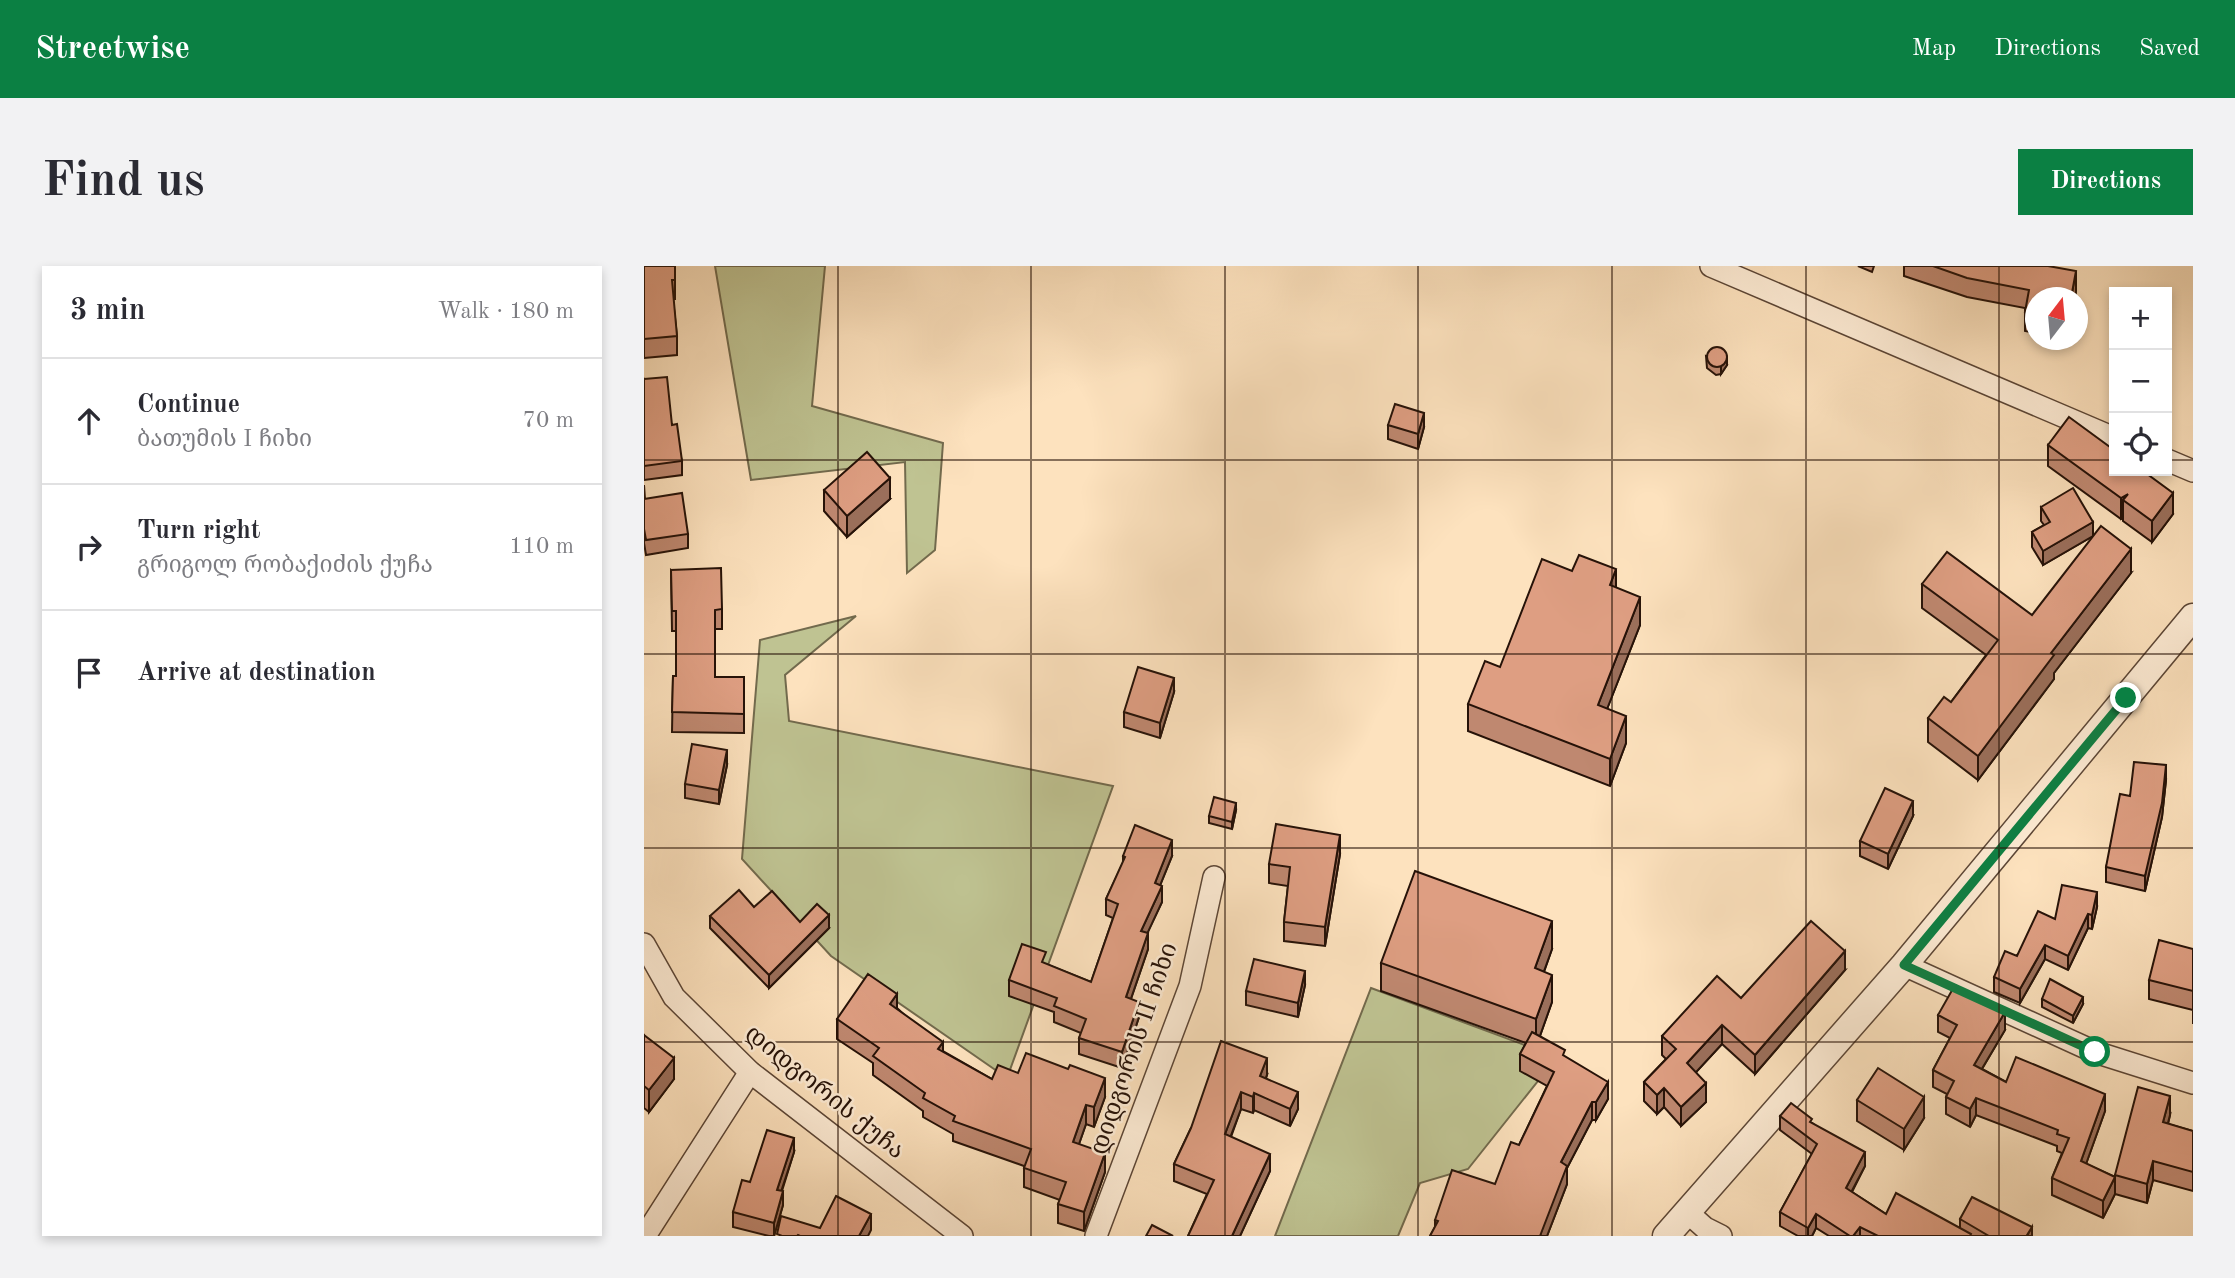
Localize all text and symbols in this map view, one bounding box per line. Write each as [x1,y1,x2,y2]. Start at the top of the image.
text: Streetwise [35,33,190,66]
text: Map [1912,37,1956,61]
text: Directions [1994,37,2101,61]
text: Saved [2139,37,2200,61]
button: Directions [2018,149,2193,215]
text: Find us [42,158,205,207]
north arrow [2025,287,2088,350]
map controls [2109,287,2172,476]
button: + [2109,287,2172,350]
text: 3 min [70,296,145,326]
text: Walk · 180 m [438,300,574,323]
button: − [2109,350,2172,413]
text: Continue [137,392,240,418]
icon: ahead [70,402,108,440]
text: 70 m [523,409,574,432]
button: locate [2109,413,2172,476]
text: ბათუმის I ჩიხი [137,428,312,451]
text: Turn right [137,518,260,544]
icon: right [70,528,108,566]
text: 110 m [509,535,574,558]
text: გრიგოლ რობაქიძის ქუჩა [137,554,433,577]
icon: arrive [70,654,108,692]
text: Arrive at destination [137,660,376,686]
route end [2110,682,2141,713]
street label: დიდგორის II ჩიხი [1087,940,1183,1158]
street label: დიდგორის ქუჩა [740,1022,908,1164]
route start [2079,1036,2110,1067]

